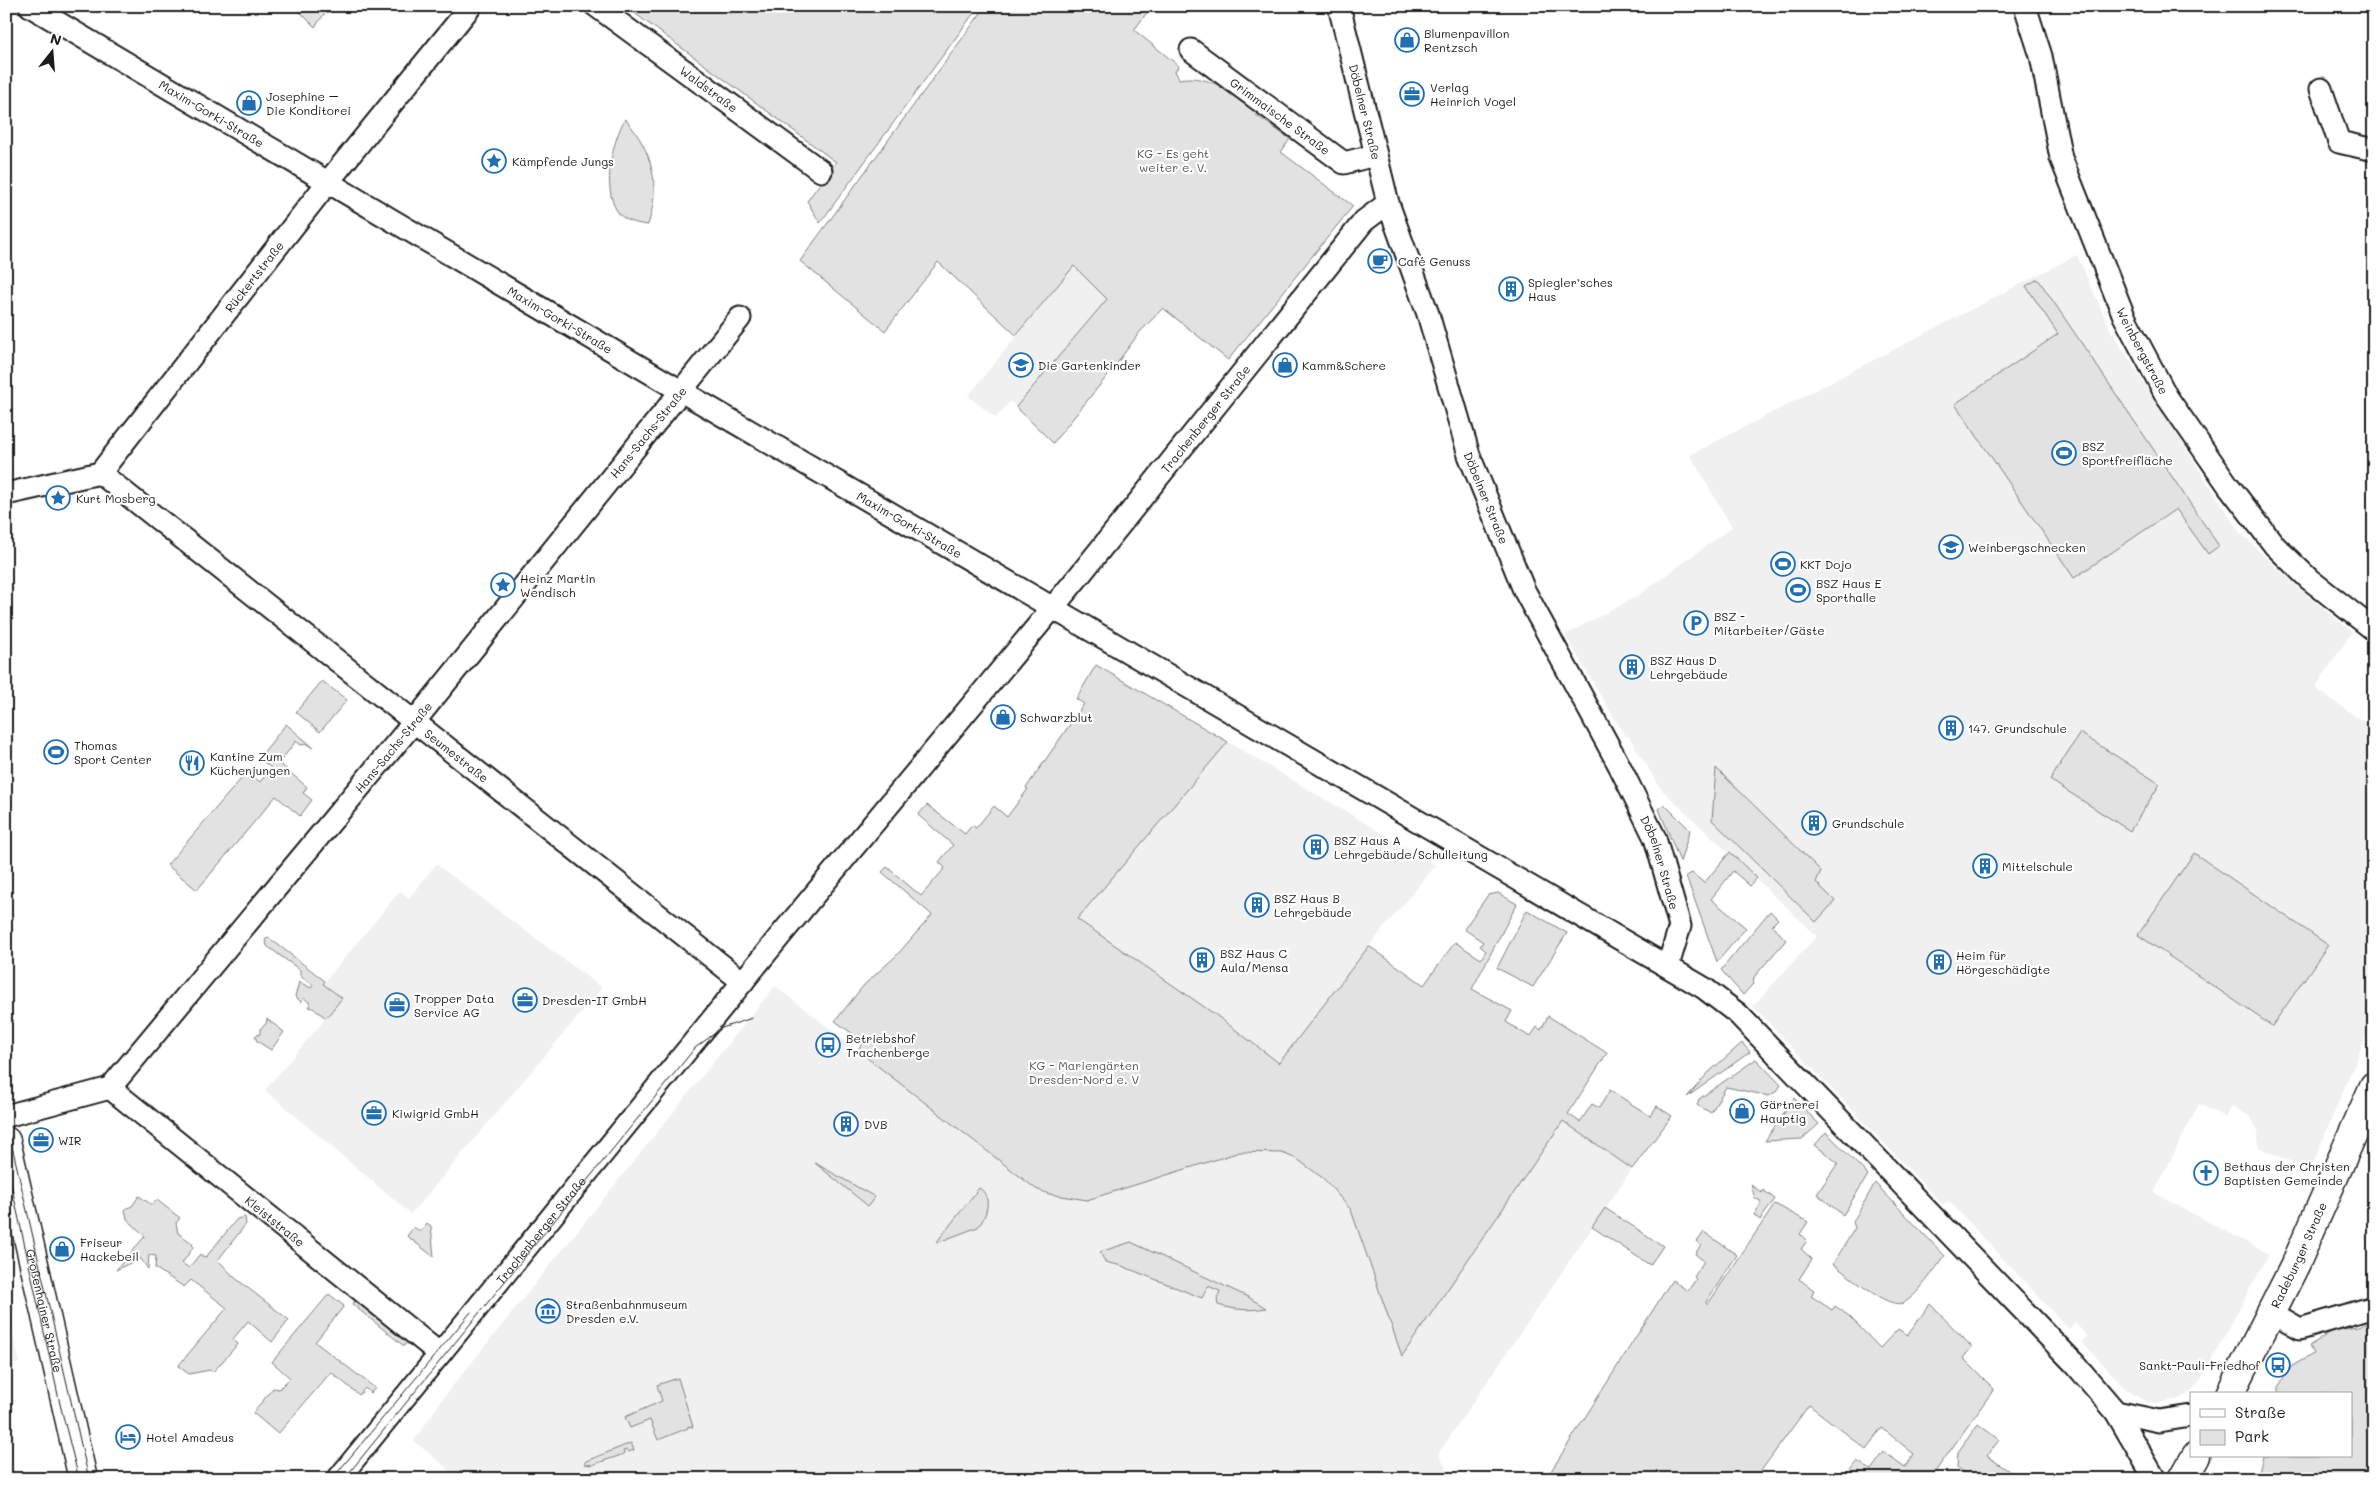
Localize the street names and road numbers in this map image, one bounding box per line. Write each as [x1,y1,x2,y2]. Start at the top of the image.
street label: Waldstraße [677,62,741,115]
street label: Döbelner Straße [1346,62,1385,161]
street label: Grimmaische Straße [1227,74,1334,158]
street label: Maxim-Gorki-Straße [156,76,267,151]
street label: Rückertstraße [221,238,287,315]
street label: Maxim-Gorki-Straße [505,282,616,357]
street label: Weinbergstraße [2113,305,2172,397]
street label: Trachenberger Straße [1157,361,1254,476]
street label: Hans-Sachs-Straße [606,383,690,481]
street label: Döbelner Straße [1461,449,1512,546]
street label: Maxim-Gorki-Straße [854,487,965,561]
street label: Hans-Sachs-Straße [351,698,435,796]
street label: Seumestraße [421,725,492,786]
street label: Döbelner Straße [1637,813,1683,911]
street label: Trachenberger Straße [492,1173,589,1287]
street label: Kleiststraße [242,1192,308,1250]
street label: Radeburger Straße [2267,1199,2330,1311]
street label: Großenhainer Straße [23,1247,66,1374]

